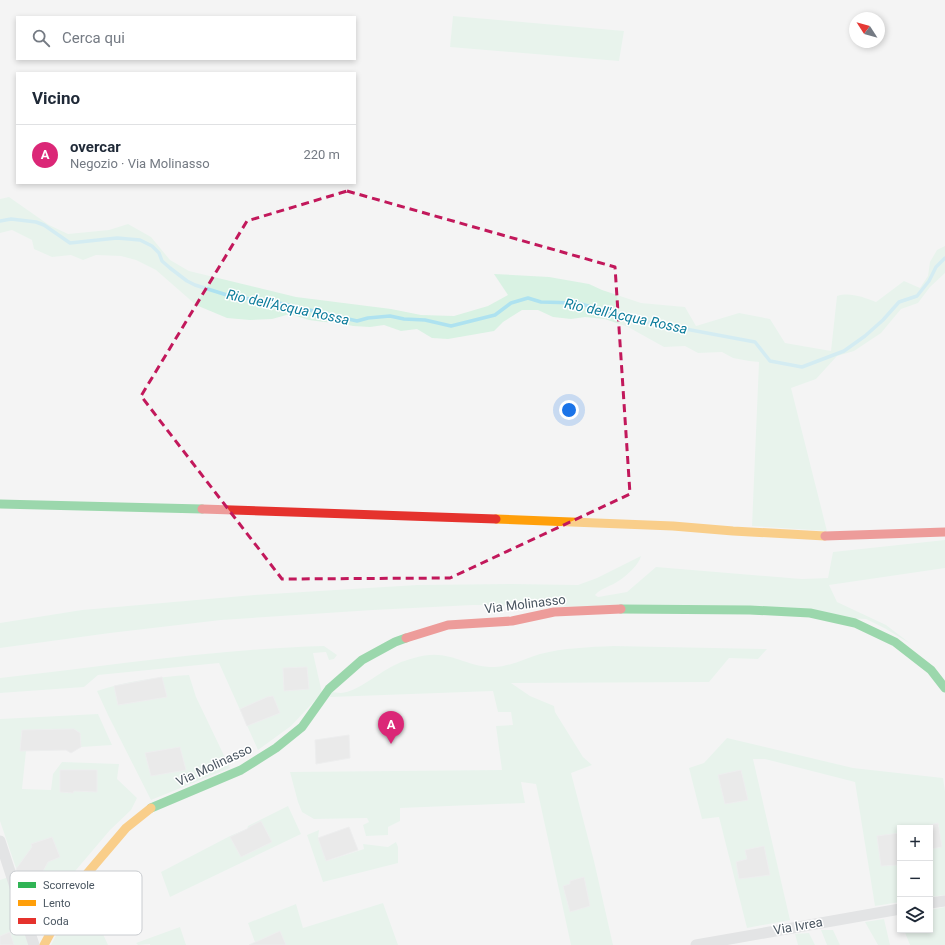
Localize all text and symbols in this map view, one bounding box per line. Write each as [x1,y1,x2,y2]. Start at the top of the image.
north arrow [849,12,885,48]
search box [16,16,356,60]
icon: search [30,27,52,49]
text: Cerca qui [62,29,125,47]
text: Vicino [32,88,80,108]
text: overcar [70,138,121,156]
text: A [41,147,49,162]
text: 220 m [303,147,340,162]
text: Negozio · Via Molinasso [70,156,210,171]
water label: Rio dell'Acqua Rossa [225,286,351,328]
water label: Rio dell'Acqua Rossa [563,295,689,337]
your location [559,400,579,420]
street label: Via Molinasso [483,592,567,616]
pin: A [378,711,404,744]
street label: Via Molinasso [174,741,254,789]
map controls [897,825,933,933]
button: + [897,825,933,861]
button: − [897,861,933,897]
legend [10,871,142,935]
text: Scorrevole [43,879,95,892]
text: Lento [43,897,71,910]
button: layers [897,897,933,933]
street label: Via Ivrea [772,914,824,938]
text: Coda [43,915,69,928]

